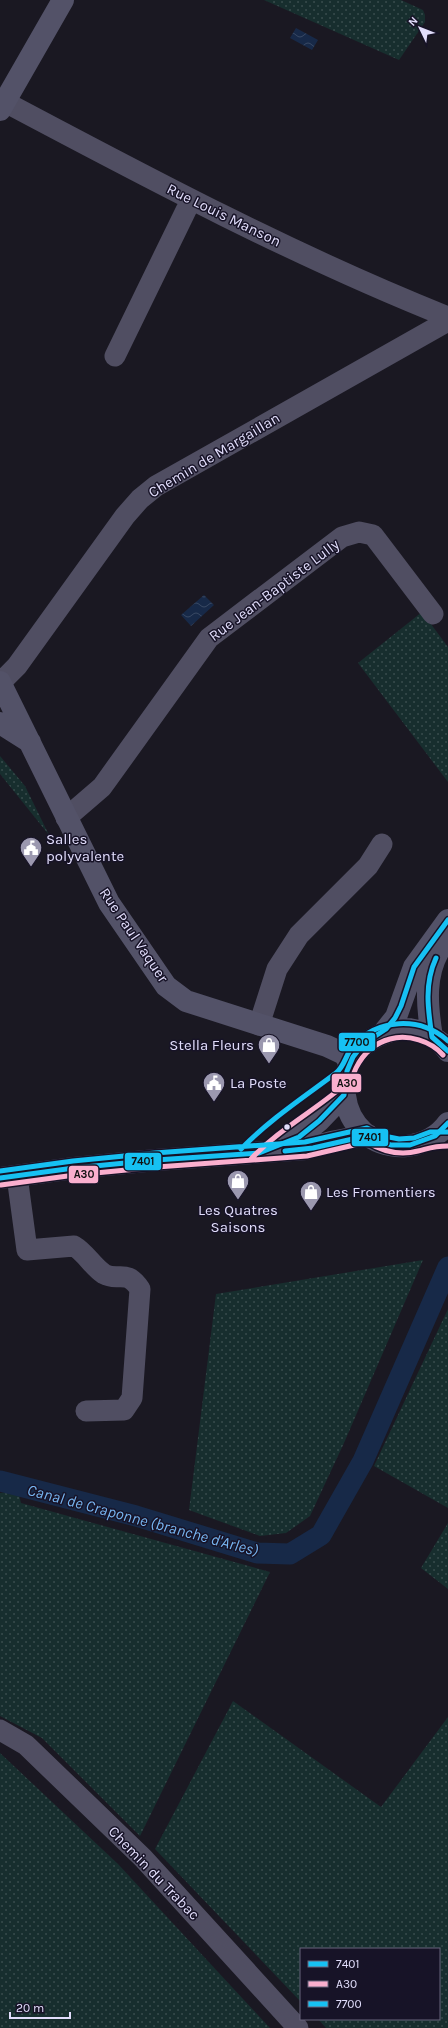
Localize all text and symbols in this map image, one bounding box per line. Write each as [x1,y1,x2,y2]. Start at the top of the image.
north arrow [400,8,440,48]
text: N [406,14,420,29]
street label: Rue Louis Manson [164,180,284,250]
street label: Chemin de Margaillan [145,409,283,501]
street label: Rue Jean-Baptiste Lully [205,535,343,645]
place label: Salles polyvalente [46,830,124,865]
public building icon: Salles polyvalente [18,835,44,868]
street label: Rue Paul Vaquer [96,884,173,986]
shop icon: Stella Fleurs [256,1032,282,1065]
line badge: 7700 [338,1032,376,1052]
place label: Stella Fleurs [169,1036,254,1054]
text: 7700 [345,1036,369,1049]
public building icon: La Poste [201,1070,227,1103]
line badge: A30 [331,1073,362,1093]
place label: La Poste [230,1074,287,1092]
text: A30 [337,1077,357,1090]
unlabelled marker [282,1122,292,1132]
line badge: 7401 [351,1128,389,1147]
text: 7401 [359,1131,381,1144]
line badge: 7401 [124,1152,162,1171]
text: 7401 [132,1155,154,1168]
line badge: A30 [68,1165,99,1184]
text: A30 [74,1168,94,1181]
shop icon: Les Quatres Saisons [225,1168,251,1201]
shop icon: Les Fromentiers [298,1179,324,1212]
place label: Les Fromentiers [326,1183,436,1201]
place label: Les Quatres Saisons [198,1201,278,1236]
water label: Canal de Craponne (branche d'Arles) [25,1480,261,1560]
street label: Chemin du Trabac [105,1822,203,1924]
legend [300,1948,440,2020]
text: 7401 [336,1957,359,1971]
text: A30 [336,1977,357,1991]
scale bar [10,1994,70,2020]
text: 7700 [336,1997,362,2011]
text: 20 m [16,2001,44,2015]

